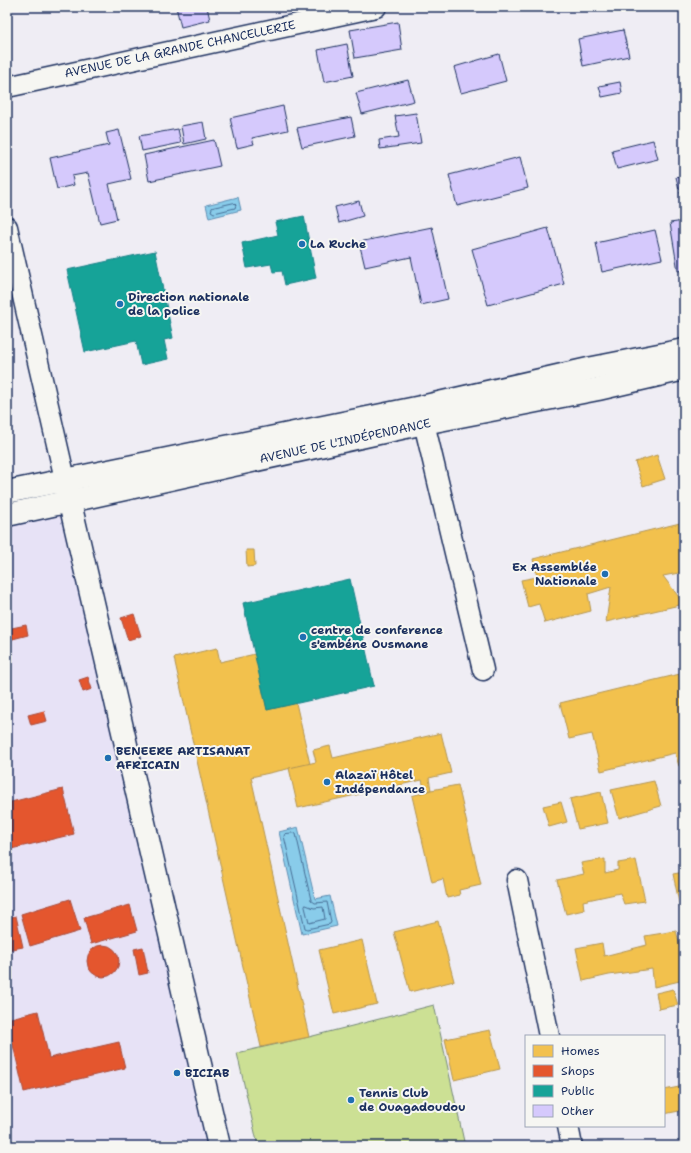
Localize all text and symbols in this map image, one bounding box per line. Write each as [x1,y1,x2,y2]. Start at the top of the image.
street label: AVENUE DE LA GRANDE CHANCELLERIE [63,17,297,81]
place label: La Ruche [310,236,366,252]
marker: La Ruche [297,239,307,249]
place label: Direction nationale de la police [128,289,249,319]
marker: Direction nationale de la police [115,299,125,309]
street label: AVENUE DE L'INDÉPENDANCE [258,415,432,467]
place label: Ex Assemblée Nationale [512,559,597,589]
marker: Ex Assemblée Nationale [600,569,610,579]
place label: centre de conference s'embéne Ousmane [311,622,443,652]
marker: centre de conference s'embéne Ousmane [298,632,308,642]
place label: BENEERE ARTISANAT AFRICAIN [116,743,251,773]
marker: BENEERE ARTISANAT AFRICAIN [103,753,113,763]
place label: Alazaï Hôtel Indépendance [335,767,425,797]
marker: Alazaï Hôtel Indépendance [322,777,332,787]
legend [525,1035,665,1127]
text: Homes [561,1043,600,1059]
text: Shops [561,1063,595,1079]
place label: BICIAB [185,1065,230,1081]
marker: BICIAB [172,1068,182,1078]
text: Public [561,1083,595,1099]
place label: Tennis Club de Ouagadoudou [359,1085,466,1115]
marker: Tennis Club de Ouagadoudou [346,1095,356,1105]
text: Other [561,1103,595,1119]

